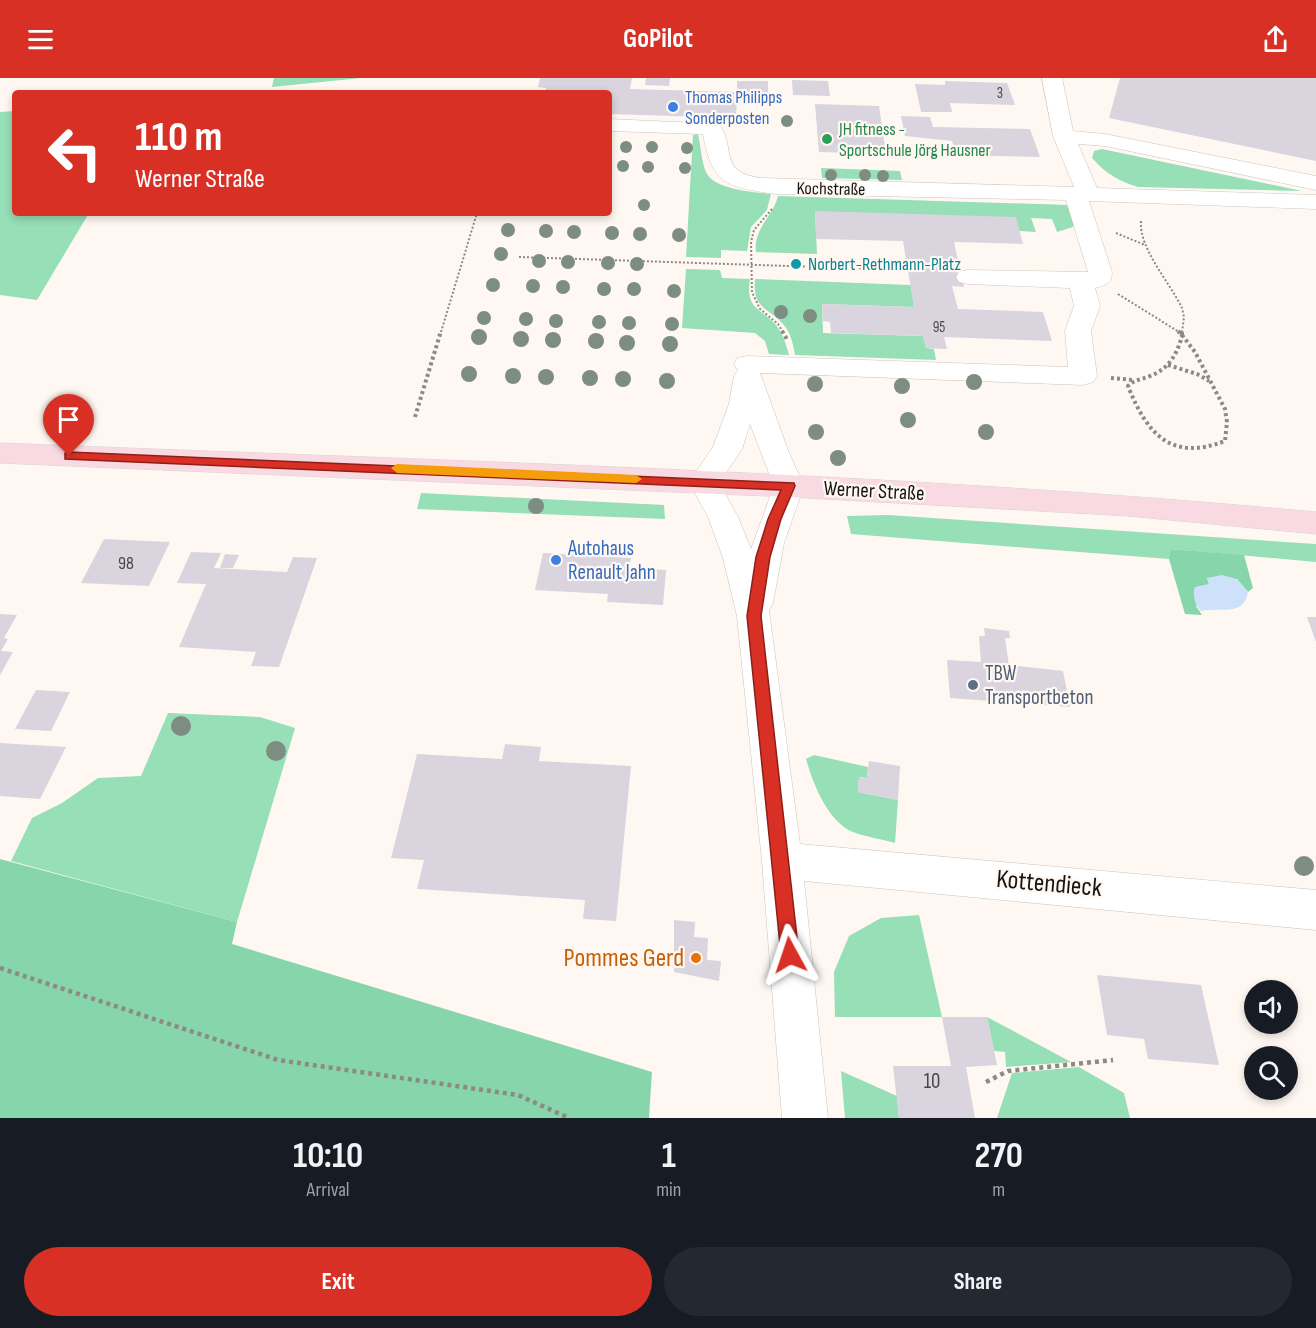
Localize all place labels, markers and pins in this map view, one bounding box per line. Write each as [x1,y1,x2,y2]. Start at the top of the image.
place label: Thomas Philipps Sonderposten [685,87,782,129]
marker: Thomas Philipps Sonderposten [666,100,680,114]
place label: JH fitness - Sportschule Jörg Hausner [838,119,991,161]
marker: JH fitness - Sportschule Jörg Hausner [820,132,834,146]
place label: Norbert-Rethmann-Platz [808,254,961,275]
marker: Norbert-Rethmann-Platz [789,257,803,271]
pin [43,394,94,456]
place label: Autohaus Renault Jahn [567,536,656,585]
marker: Autohaus Renault Jahn [549,553,563,567]
place label: TBW Transportbeton [985,661,1093,710]
marker: TBW Transportbeton [966,678,980,692]
place label: Pommes Gerd [564,943,684,974]
marker: Pommes Gerd [689,951,703,965]

